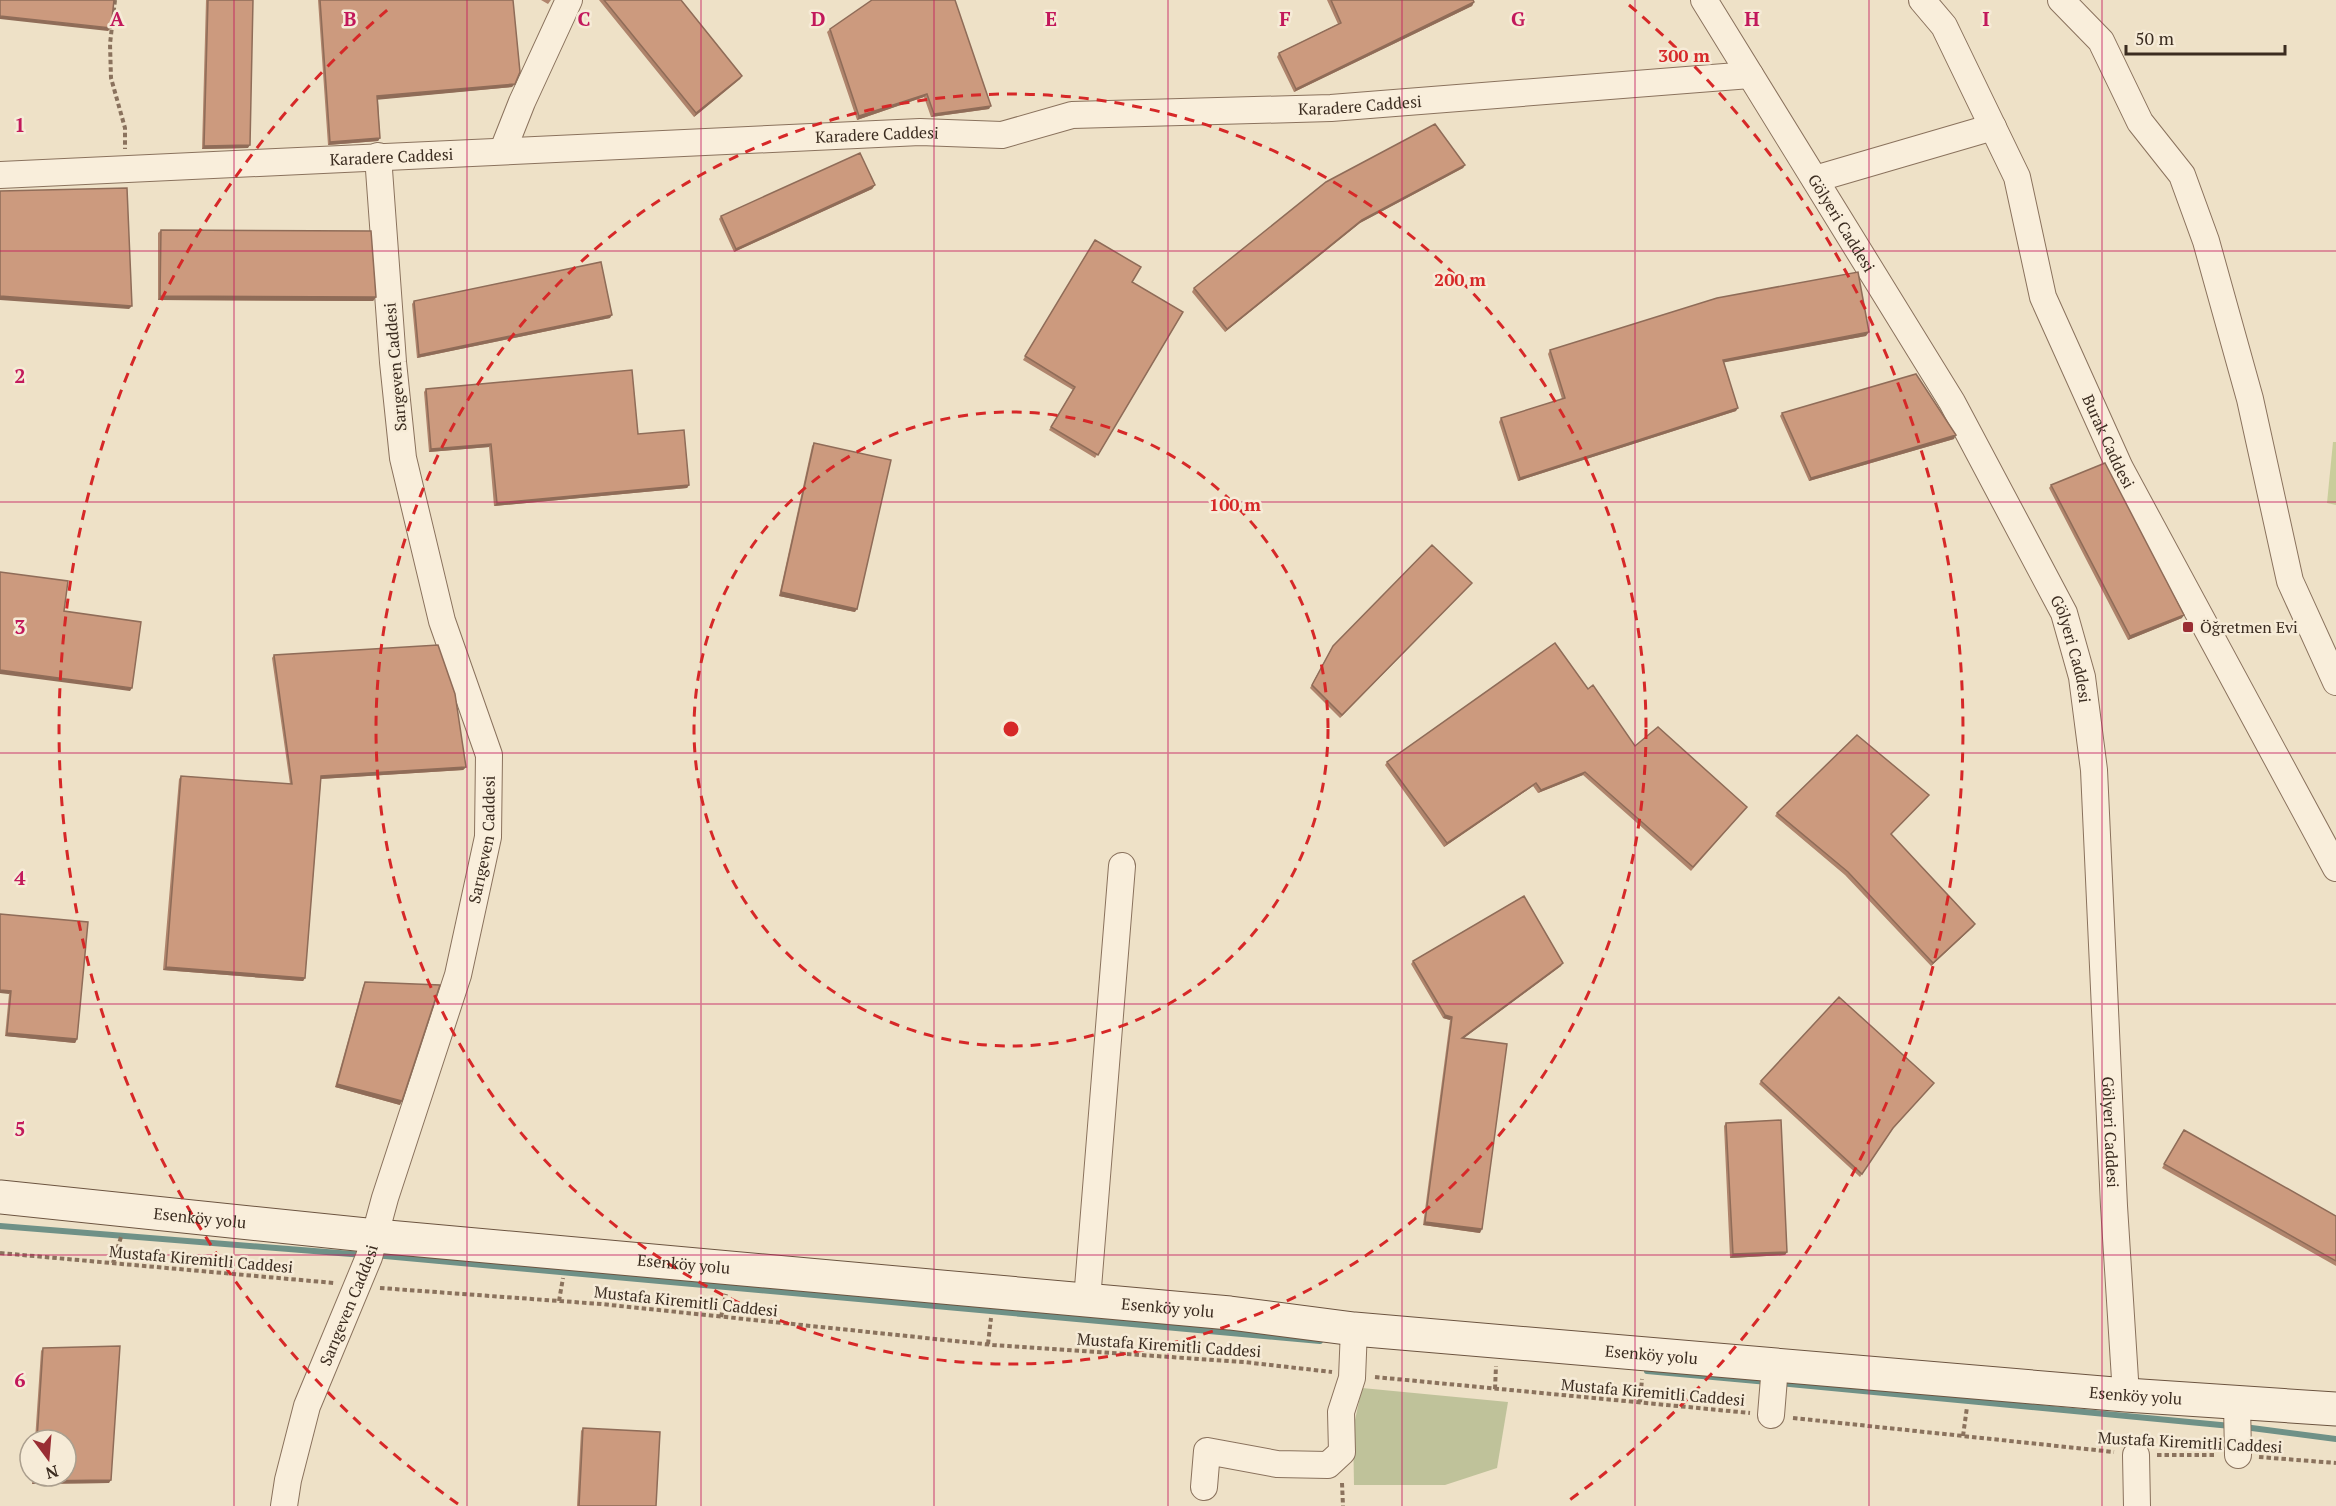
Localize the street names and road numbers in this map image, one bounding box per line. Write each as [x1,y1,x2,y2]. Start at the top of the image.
street label: Karadere Caddesi [1298,90,1423,120]
street label: Karadere Caddesi [815,121,939,148]
street label: Karadere Caddesi [329,143,454,171]
street label: Gölyeri Caddesi [1803,170,1880,276]
street label: Sarıgeven Caddesi [378,302,412,432]
street label: Burak Caddesi [2077,391,2140,492]
street label: Gölyeri Caddesi [2045,591,2096,704]
street label: Sarıgeven Caddesi [463,775,500,905]
street label: Gölyeri Caddesi [2097,1076,2124,1188]
street label: Esenköy yolu [152,1202,247,1233]
street label: Mustafa Kiremitli Caddesi [108,1240,294,1278]
street label: Sarıgeven Caddesi [314,1242,383,1369]
street label: Esenköy yolu [636,1249,731,1279]
street label: Mustafa Kiremitli Caddesi [593,1280,779,1322]
street label: Esenköy yolu [1120,1292,1215,1323]
street label: Mustafa Kiremitli Caddesi [1076,1328,1262,1362]
street label: Esenköy yolu [1604,1339,1699,1369]
street label: Mustafa Kiremitli Caddesi [1560,1373,1746,1411]
street label: Esenköy yolu [2088,1381,2183,1410]
street label: Mustafa Kiremitli Caddesi [2097,1426,2283,1458]

